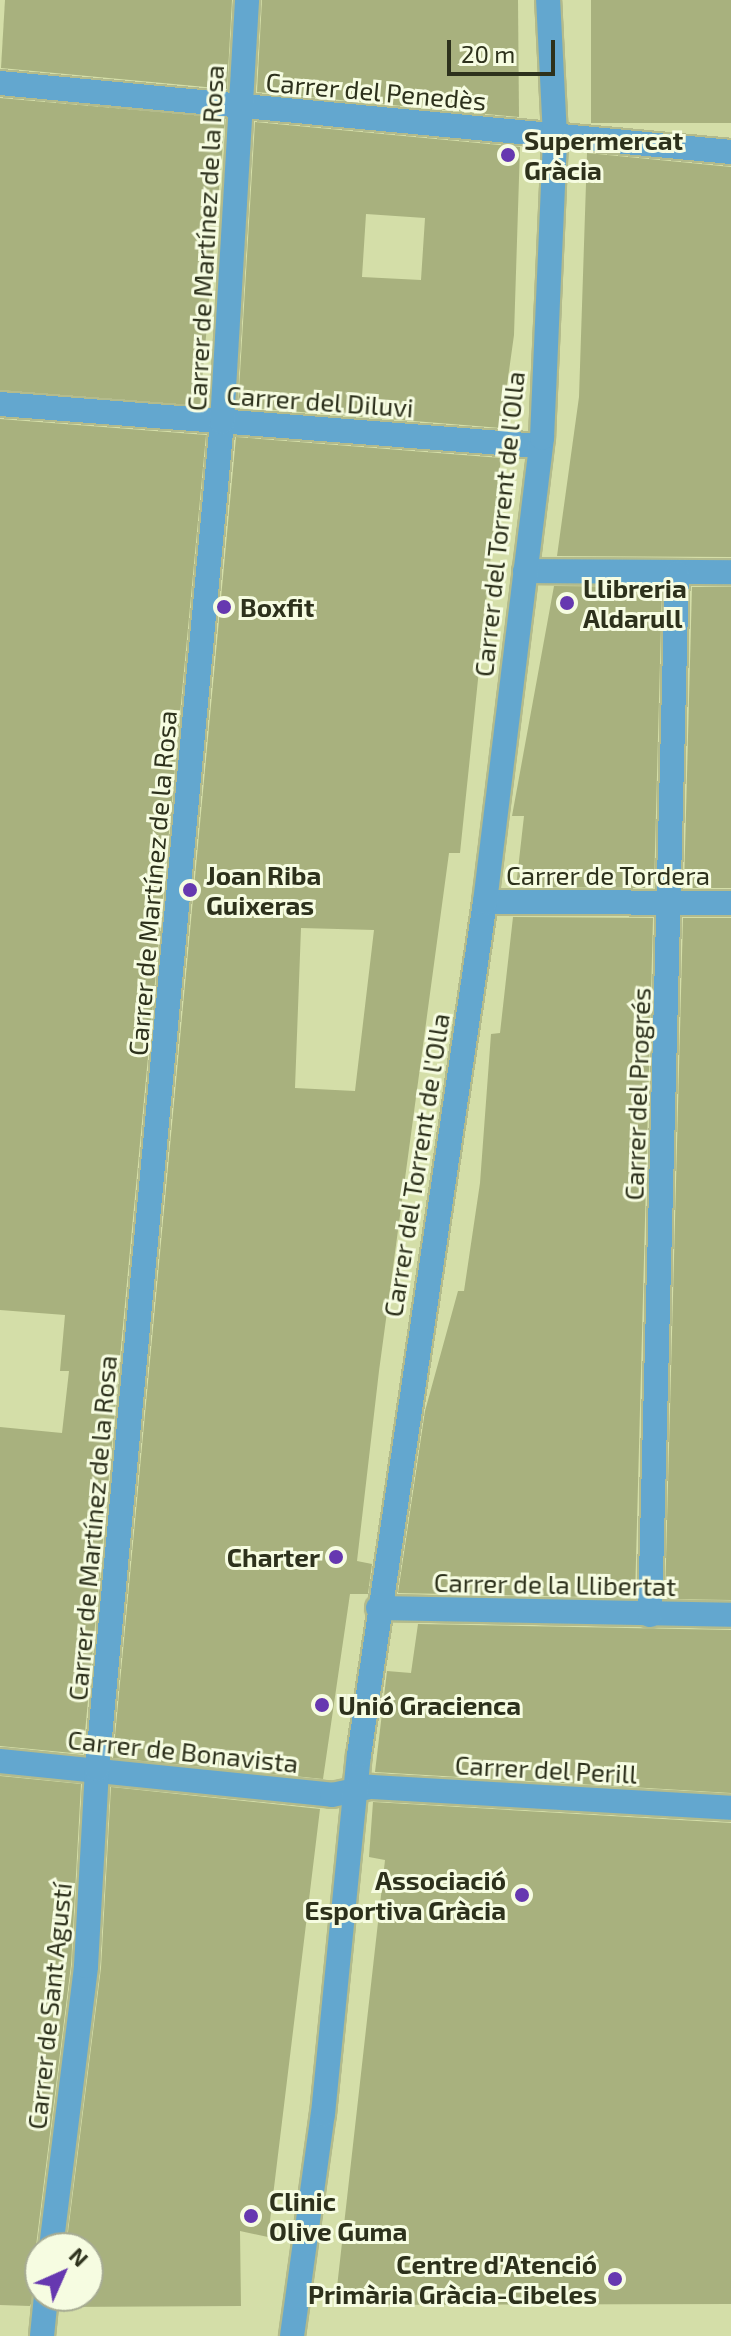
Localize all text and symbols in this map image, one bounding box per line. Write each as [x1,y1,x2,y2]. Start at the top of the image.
scale bar [451,24,559,74]
text: 20 m [461,39,515,68]
street label: Carrer de Martínez de la Rosa [180,64,230,412]
street label: Carrer del Penedès [264,66,488,116]
place label: Supermercat Gràcia [524,124,683,186]
marker: Supermercat Gràcia [499,146,517,164]
street label: Carrer del Torrent de l'Olla [467,369,531,679]
street label: Carrer del Diluvi [225,379,415,423]
place label: Llibreria Aldarull [583,572,687,634]
place label: Boxfit [240,591,314,623]
marker: Llibreria Aldarull [558,594,576,612]
marker: Boxfit [215,598,233,616]
street label: Carrer de Martínez de la Rosa [121,709,183,1057]
place label: Joan Riba Guixeras [206,859,321,920]
street label: Carrer de Tordera [505,859,711,891]
marker: Joan Riba Guixeras [181,881,199,899]
street label: Carrer del Progrés [618,986,656,1202]
street label: Carrer del Torrent de l'Olla [376,1010,456,1320]
street label: Carrer de Martínez de la Rosa [61,1354,123,1702]
place label: Charter [227,1541,320,1573]
marker: Charter [327,1548,345,1566]
street label: Carrer de la Llibertat [433,1566,677,1602]
place label: Unió Gracienca [338,1689,521,1721]
marker: Unió Gracienca [313,1696,331,1714]
street label: Carrer de Bonavista [66,1723,300,1779]
street label: Carrer del Perill [453,1749,639,1789]
place label: Associació Esportiva Gràcia [304,1864,506,1926]
street label: Carrer de Sant Agustí [20,1880,78,2132]
marker: Associació Esportiva Gràcia [513,1886,531,1904]
place label: Clinic Olive Guma [269,2185,407,2246]
marker: Clinic Olive Guma [240,2205,262,2227]
north arrow [24,2232,104,2312]
text: N [65,2242,94,2271]
place label: Centre d'Atenció Primària Gràcia-Cibeles [308,2248,597,2310]
marker: Centre d'Atenció Primària Gràcia-Cibeles [604,2268,626,2290]

